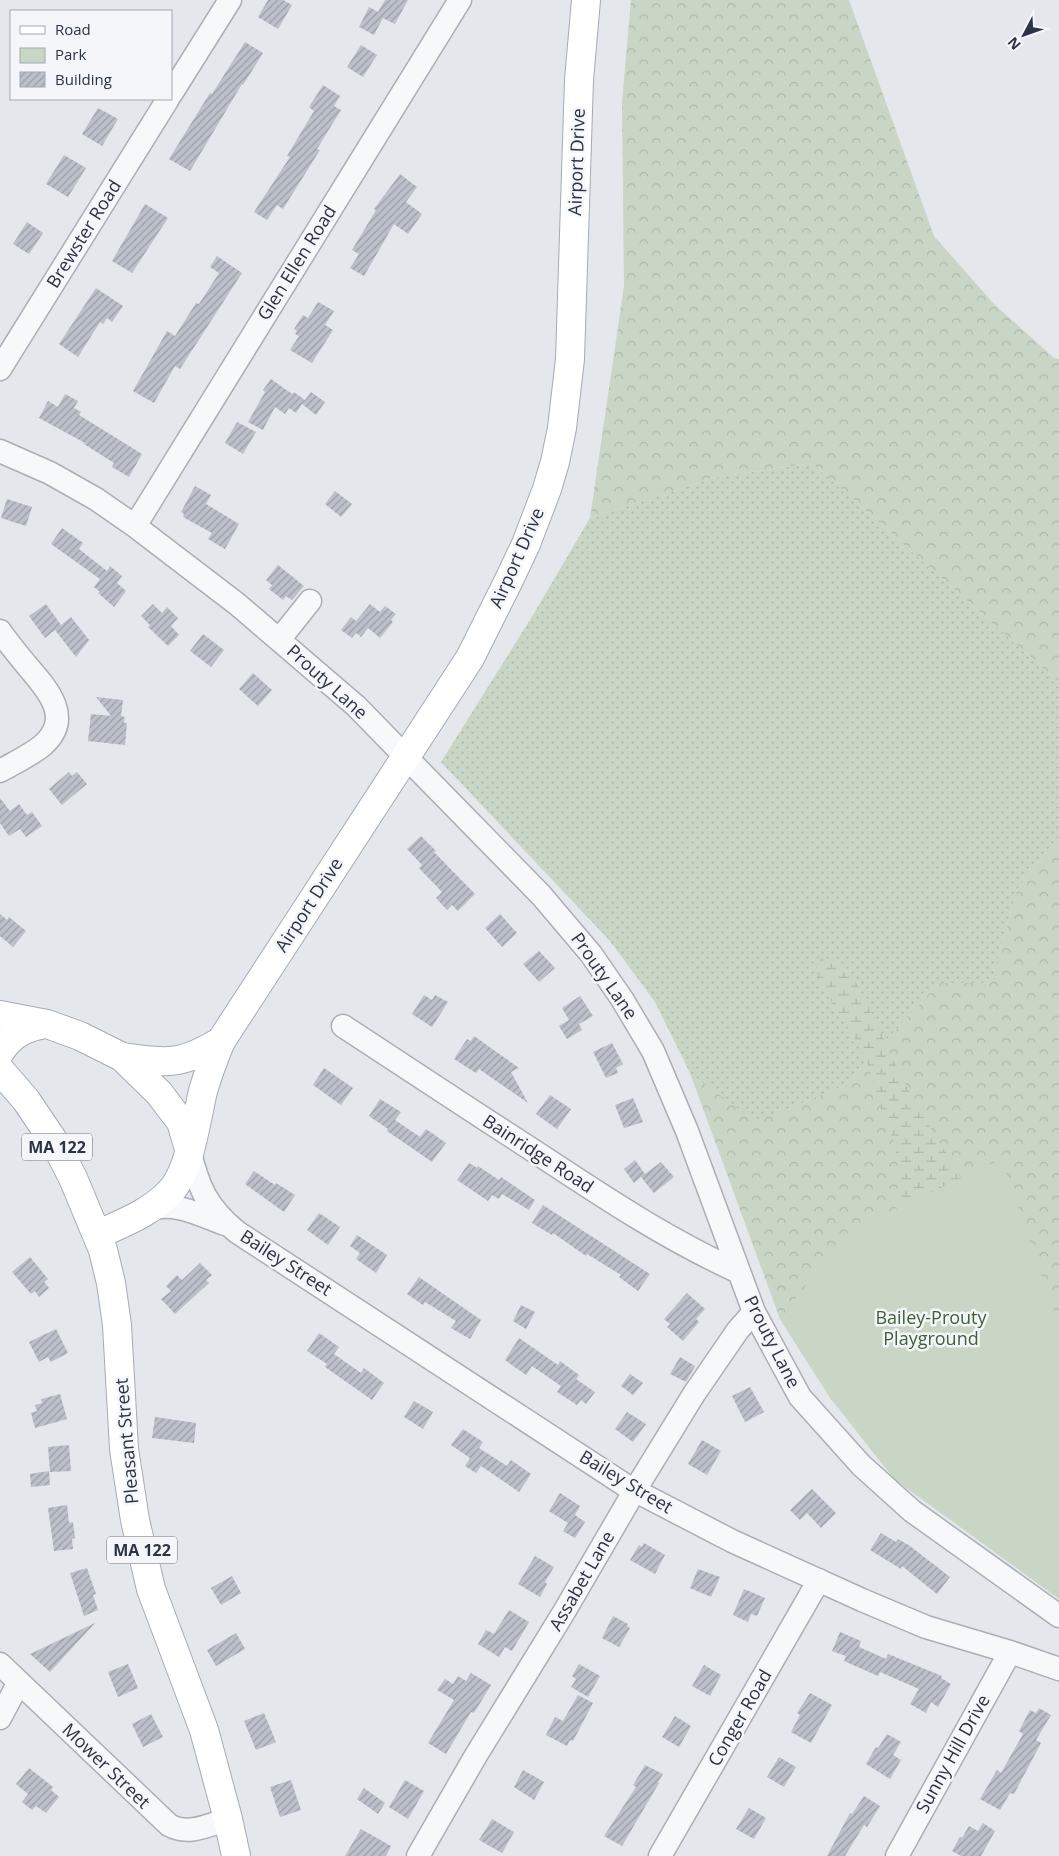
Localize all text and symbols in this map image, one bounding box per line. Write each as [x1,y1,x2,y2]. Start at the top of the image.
legend [10,10,172,100]
north arrow [999,10,1049,60]
text: Road [55,19,91,39]
text: N [1003,33,1025,54]
text: Park [55,44,86,64]
text: Building [55,69,112,89]
street label: Airport Drive [562,108,590,216]
street label: Brewster Road [40,175,126,292]
street label: Glen Ellen Road [251,200,341,325]
street label: Airport Drive [483,504,549,612]
street label: Prouty Lane [282,639,373,724]
street label: Airport Drive [269,853,348,956]
street label: Prouty Lane [566,927,644,1024]
street label: Bainridge Road [478,1108,599,1198]
road number: MA 122 [22,1134,92,1160]
street label: Bailey Street [236,1224,337,1301]
street label: Prouty Lane [739,1291,806,1392]
park label: Bailey-Prouty Playground [875,1305,988,1350]
street label: Pleasant Street [109,1377,143,1505]
street label: Bailey Street [575,1444,678,1518]
street label: Assabet Lane [543,1526,619,1635]
road number: MA 122 [107,1536,177,1564]
street label: Conger Road [702,1665,777,1770]
street label: Sunny Hill Drive [910,1690,995,1817]
street label: Mower Street [58,1717,156,1813]

